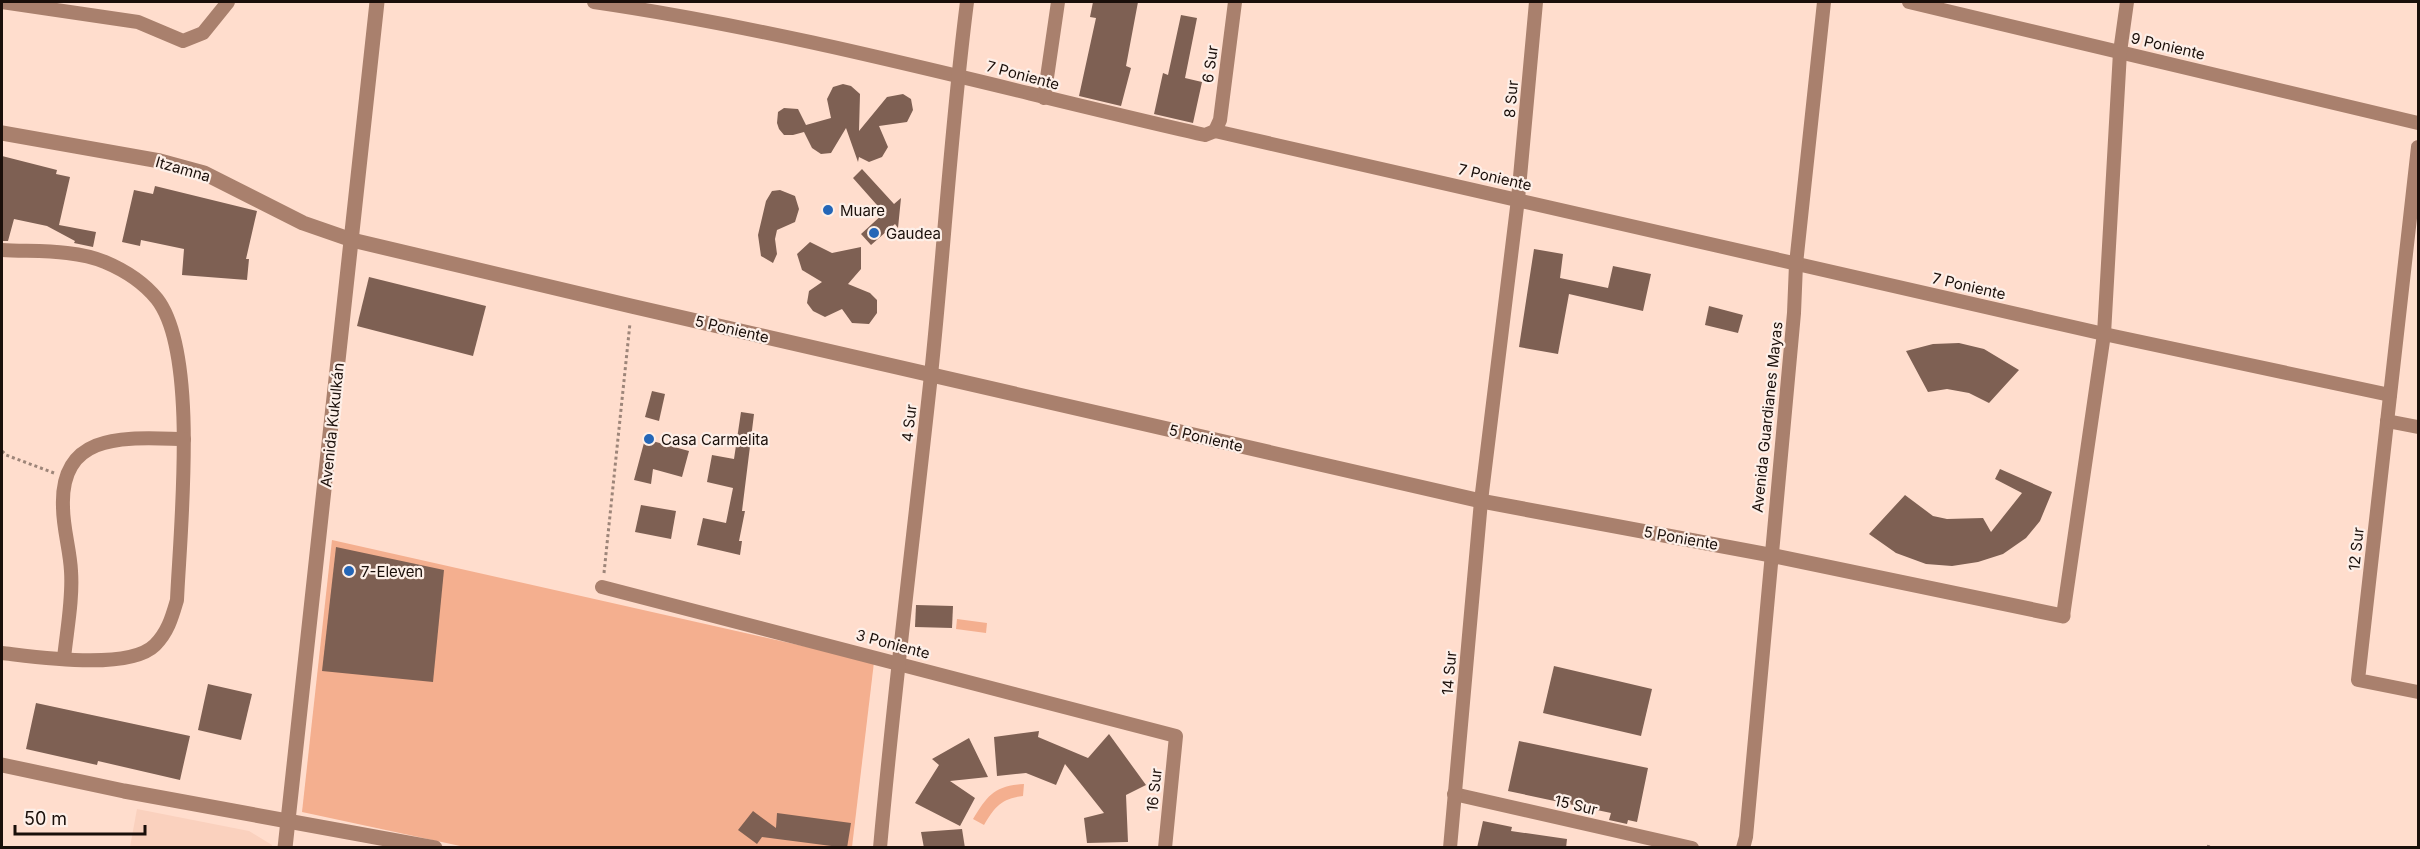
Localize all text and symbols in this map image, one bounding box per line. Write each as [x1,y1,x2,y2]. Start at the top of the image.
street label: 9 Poniente [2129,28,2207,64]
street label: 6 Sur [1198,44,1222,84]
street label: 7 Poniente [984,56,1062,94]
street label: 8 Sur [1500,79,1522,119]
street label: Itzamna [153,152,213,186]
street label: 7 Poniente [1456,159,1534,195]
place label: Muare [840,201,885,220]
marker: Muare [821,203,835,217]
place label: Gaudea [886,224,941,243]
marker: Gaudea [867,226,881,240]
street label: 7 Poniente [1930,268,2008,304]
street label: 5 Poniente [693,311,771,347]
street label: Avenida Guardianes Mayas [1748,321,1786,513]
street label: Avenida Kukulkán [316,362,348,488]
street label: 4 Sur [897,403,921,443]
street label: 5 Poniente [1167,420,1245,456]
place label: Casa Carmelita [661,430,769,449]
marker: Casa Carmelita [642,432,656,446]
street label: 5 Poniente [1642,522,1720,554]
street label: 12 Sur [2344,526,2368,572]
place label: 7-Eleven [361,562,423,581]
marker: 7-Eleven [342,564,356,578]
street label: 3 Poniente [854,625,932,663]
street label: 14 Sur [1438,650,1460,696]
street label: 16 Sur [1142,767,1166,813]
street label: 15 Sur [1553,791,1600,819]
scale bar [15,798,146,836]
text: 50 m [24,808,67,829]

